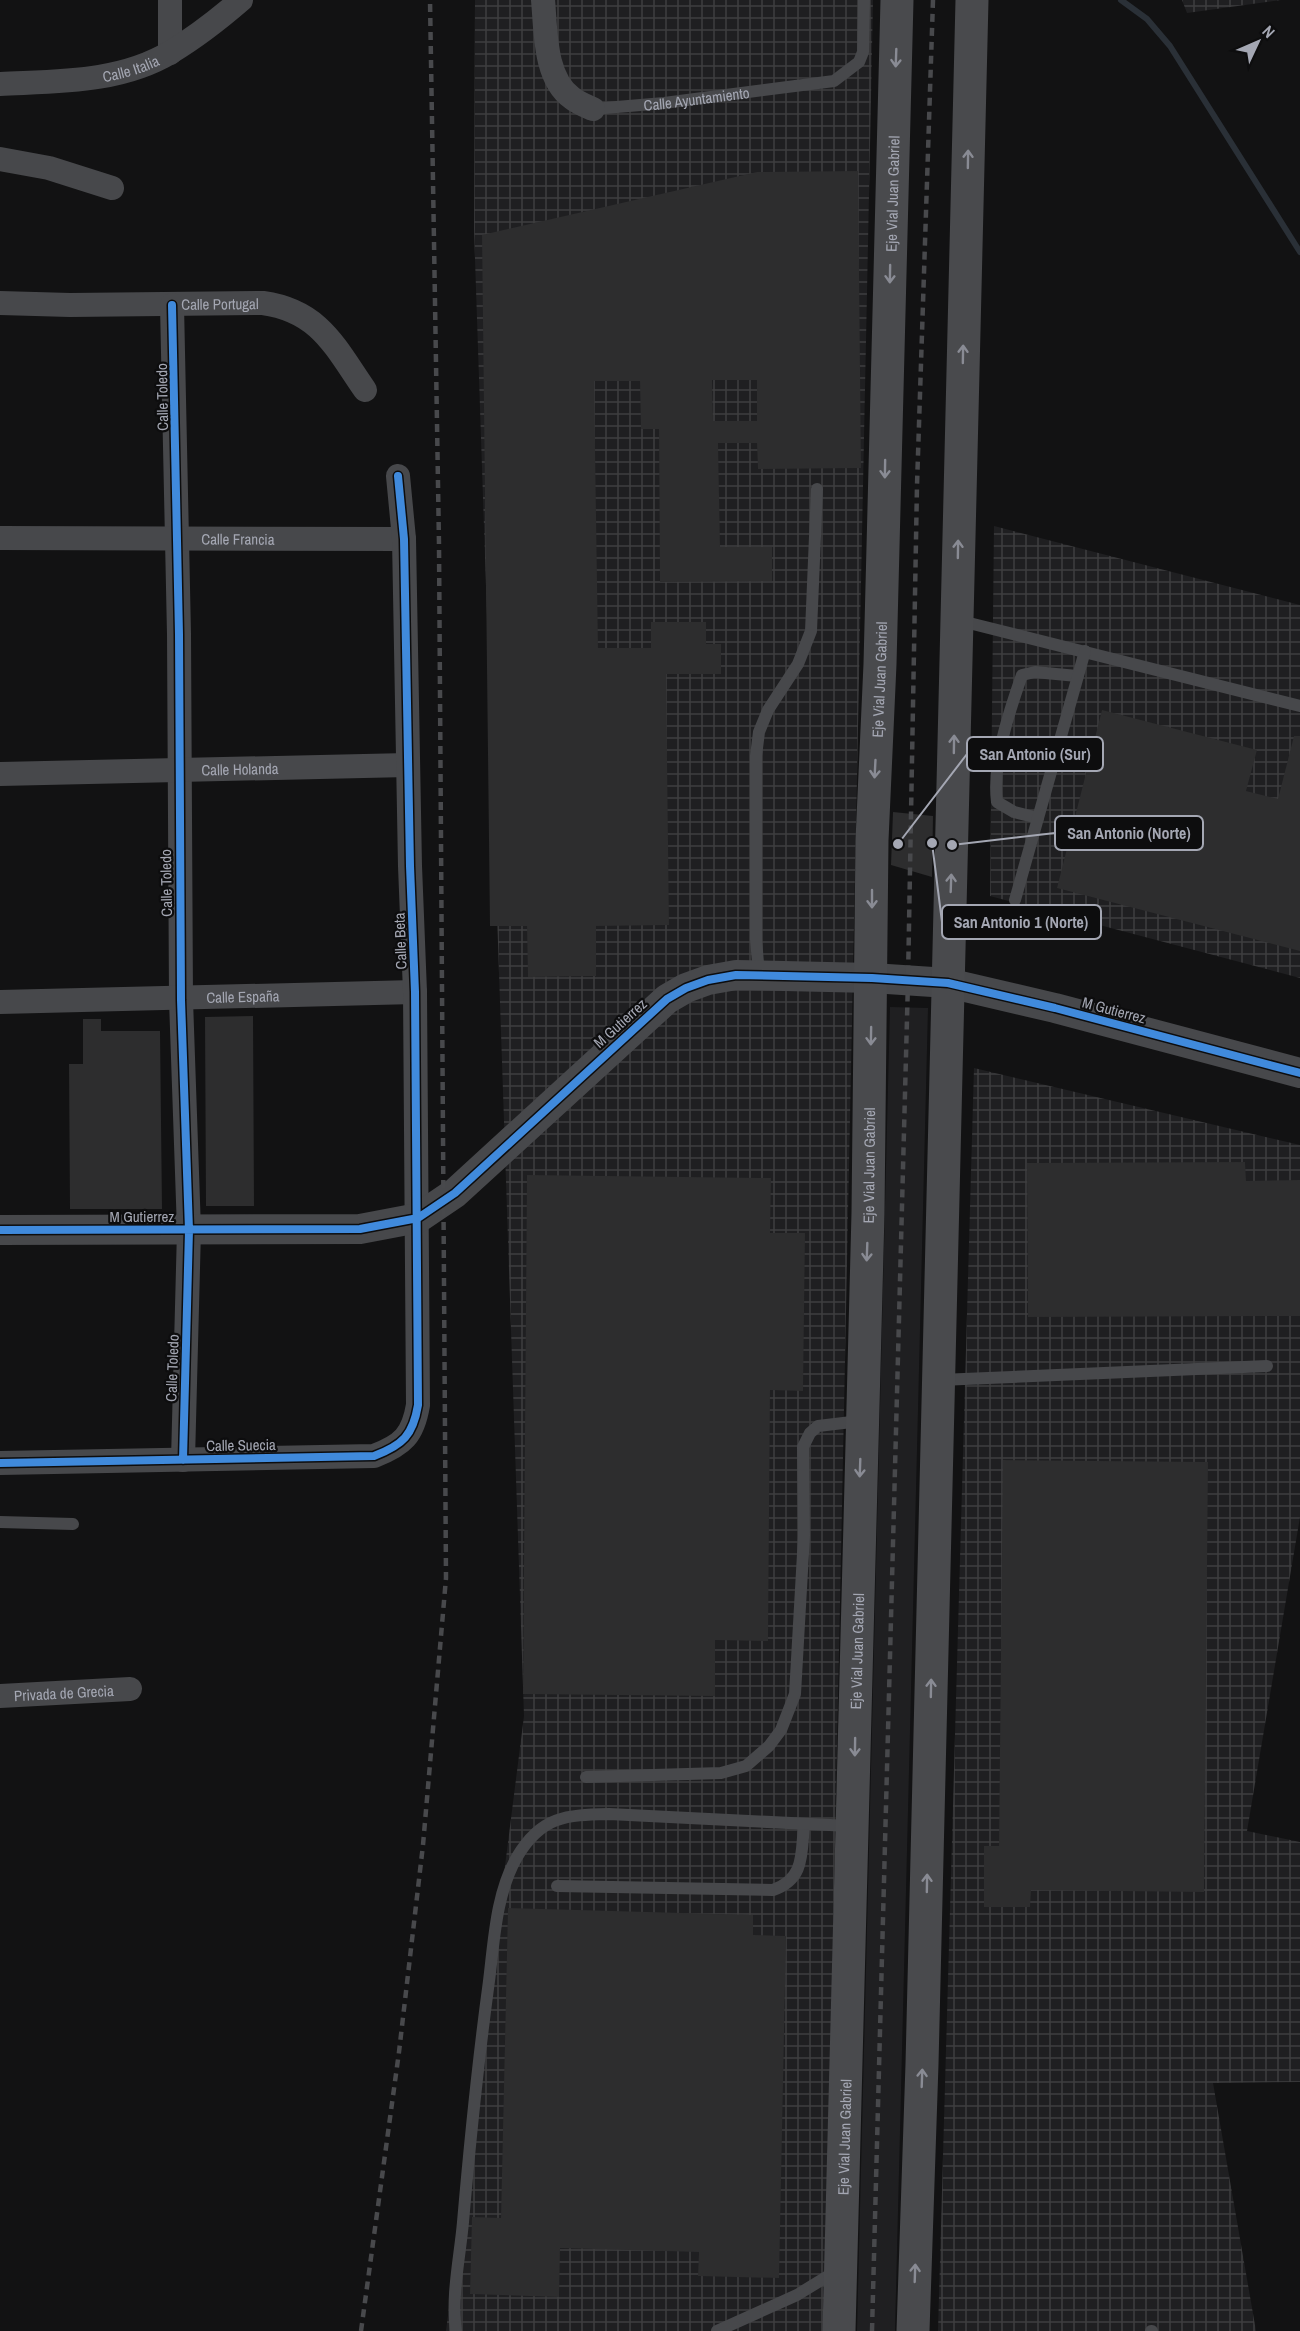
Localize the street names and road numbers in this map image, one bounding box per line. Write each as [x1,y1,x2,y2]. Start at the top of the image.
street label: Calle Italia [101,50,162,87]
street label: Calle Ayuntamiento [643,82,751,115]
street label: Eje Vial Juan Gabriel [880,135,904,252]
street label: Calle Portugal [181,293,259,314]
street label: Calle Toledo [151,363,173,431]
street label: Calle Francia [201,528,275,549]
street label: Eje Vial Juan Gabriel [866,621,892,738]
street label: Calle Holanda [201,757,279,780]
street label: Calle Toledo [155,849,177,917]
street label: Calle Beta [389,912,411,970]
street label: Calle España [206,985,280,1008]
street label: M Gutierrez [1080,991,1148,1029]
street label: M Gutierrez [589,993,651,1053]
street label: Eje Vial Juan Gabriel [857,1107,880,1224]
street label: M Gutierrez [110,1206,174,1227]
street label: Calle Toledo [160,1334,184,1402]
street label: Calle Suecia [206,1434,276,1456]
street label: Eje Vial Juan Gabriel [845,1593,869,1710]
street label: Privada de Grecia [13,1679,115,1706]
street label: Eje Vial Juan Gabriel [832,2079,856,2195]

